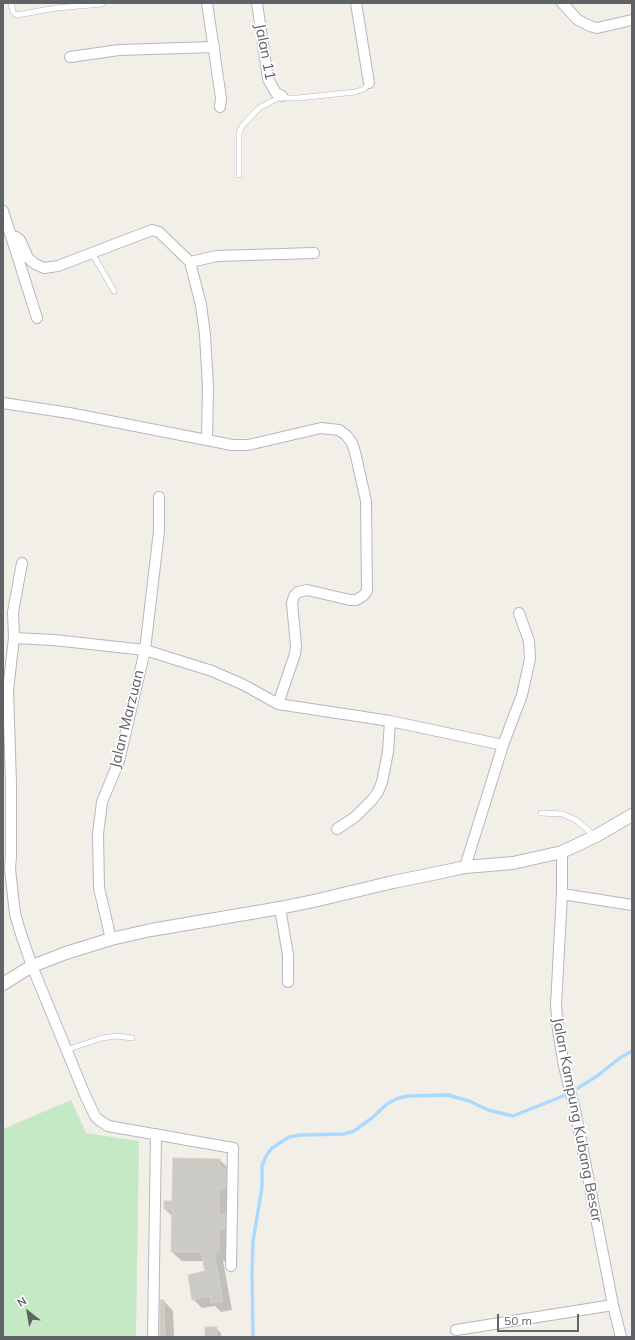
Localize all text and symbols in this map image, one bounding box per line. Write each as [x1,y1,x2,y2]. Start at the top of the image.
street label: Jalan 11 [251,22,279,82]
street label: Jalan Marzuan [106,668,148,770]
street label: Jalan Kampung Kubang Besar [548,1016,606,1224]
north arrow [8,1292,48,1332]
text: N [15,1294,29,1310]
scale bar [499,1306,581,1332]
text: 50 m [504,1313,532,1328]

